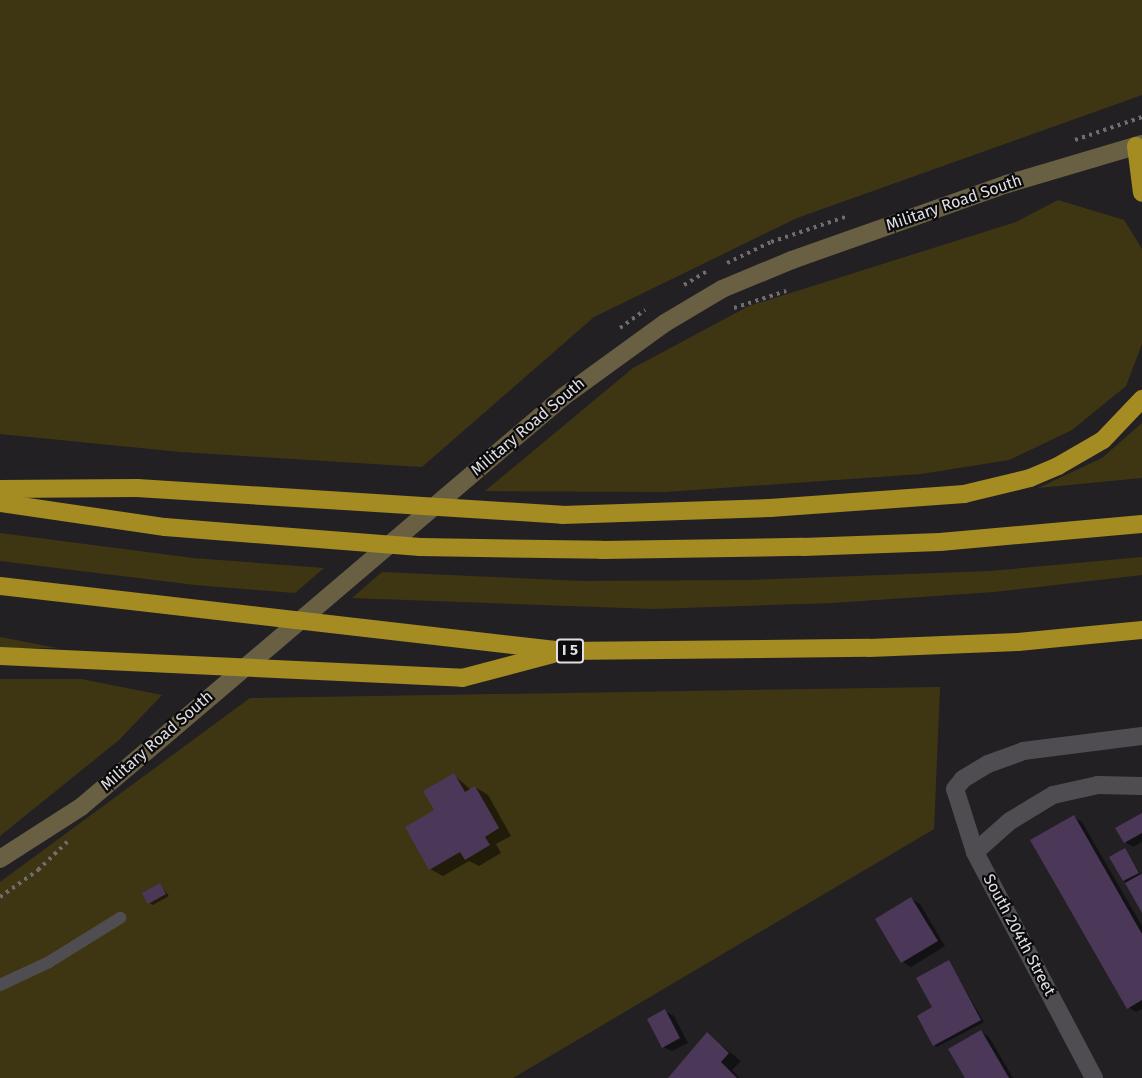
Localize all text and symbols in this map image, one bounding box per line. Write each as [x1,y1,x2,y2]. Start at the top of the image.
street label: Military Road South [884,171,1024,235]
street label: Military Road South [467,374,589,480]
road number: I 5 [555,639,585,663]
street label: Military Road South [97,687,217,795]
street label: South 204th Street [979,871,1059,999]

